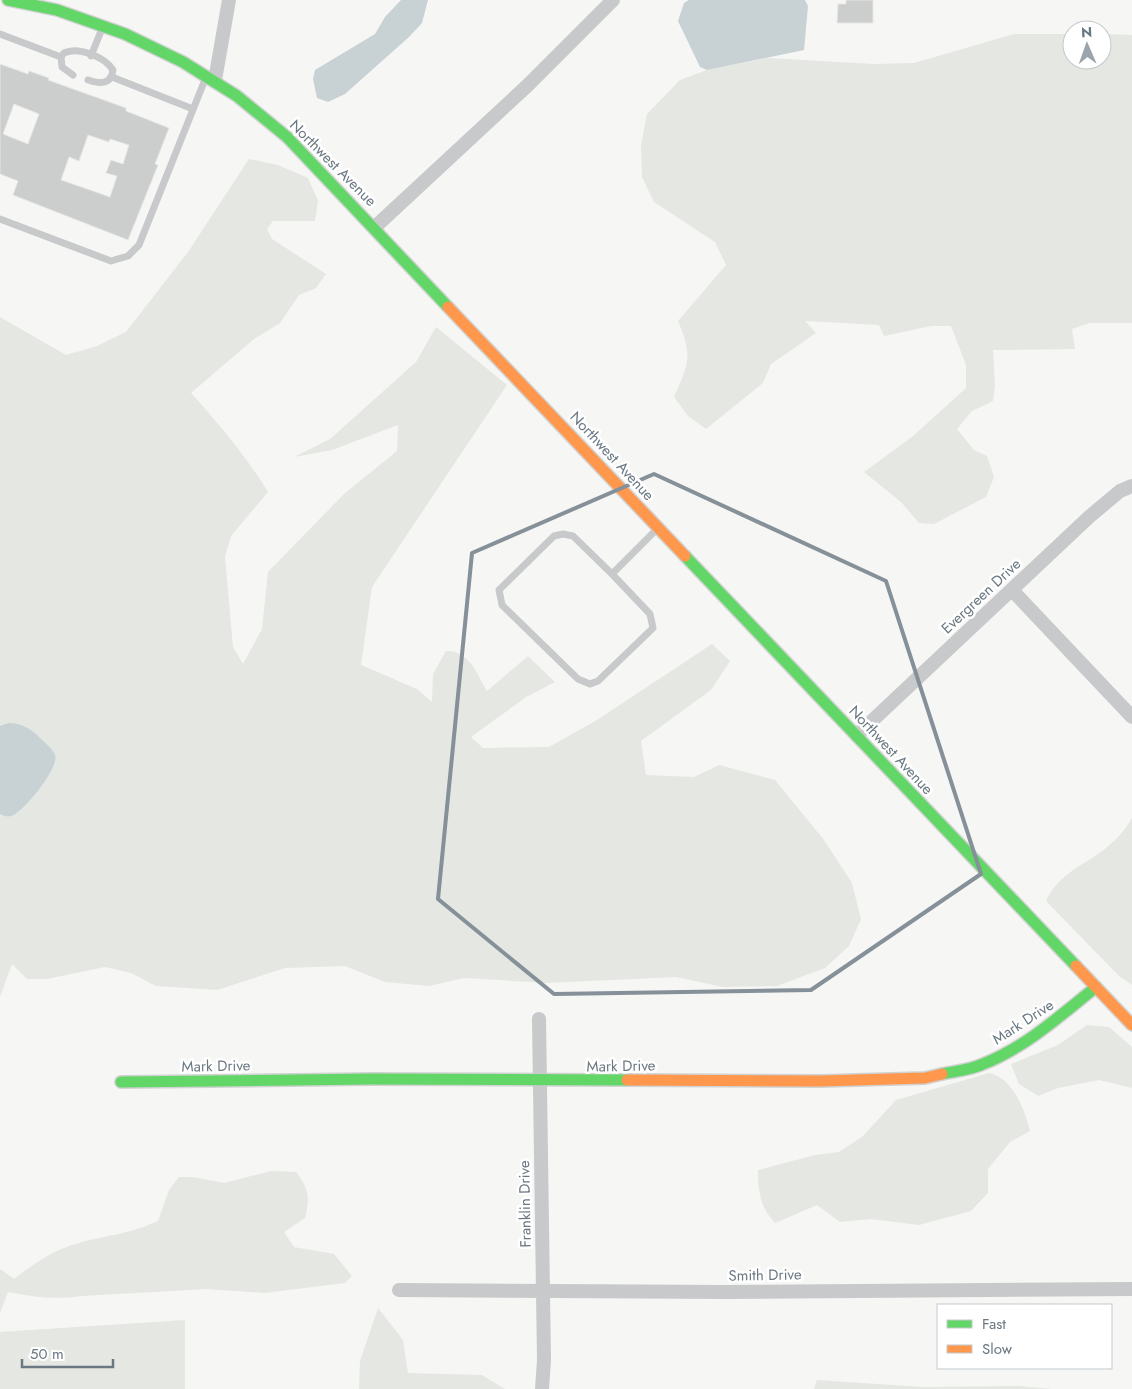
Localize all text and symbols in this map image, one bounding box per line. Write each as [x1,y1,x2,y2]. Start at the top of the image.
north arrow [1062,20,1112,70]
text: N [1081,22,1092,42]
street label: Northwest Avenue [285,115,382,212]
street label: Northwest Avenue [565,406,659,506]
street label: Evergreen Drive [936,553,1026,639]
street label: Northwest Avenue [844,700,938,800]
street label: Mark Drive [988,994,1058,1050]
street label: Mark Drive [181,1054,251,1078]
street label: Mark Drive [586,1054,656,1078]
street label: Franklin Drive [513,1160,537,1248]
street label: Smith Drive [728,1263,802,1287]
legend [937,1304,1112,1369]
text: Fast [982,1313,1006,1335]
scale bar [22,1336,114,1368]
text: Slow [982,1338,1013,1360]
text: 50 m [30,1343,64,1365]

